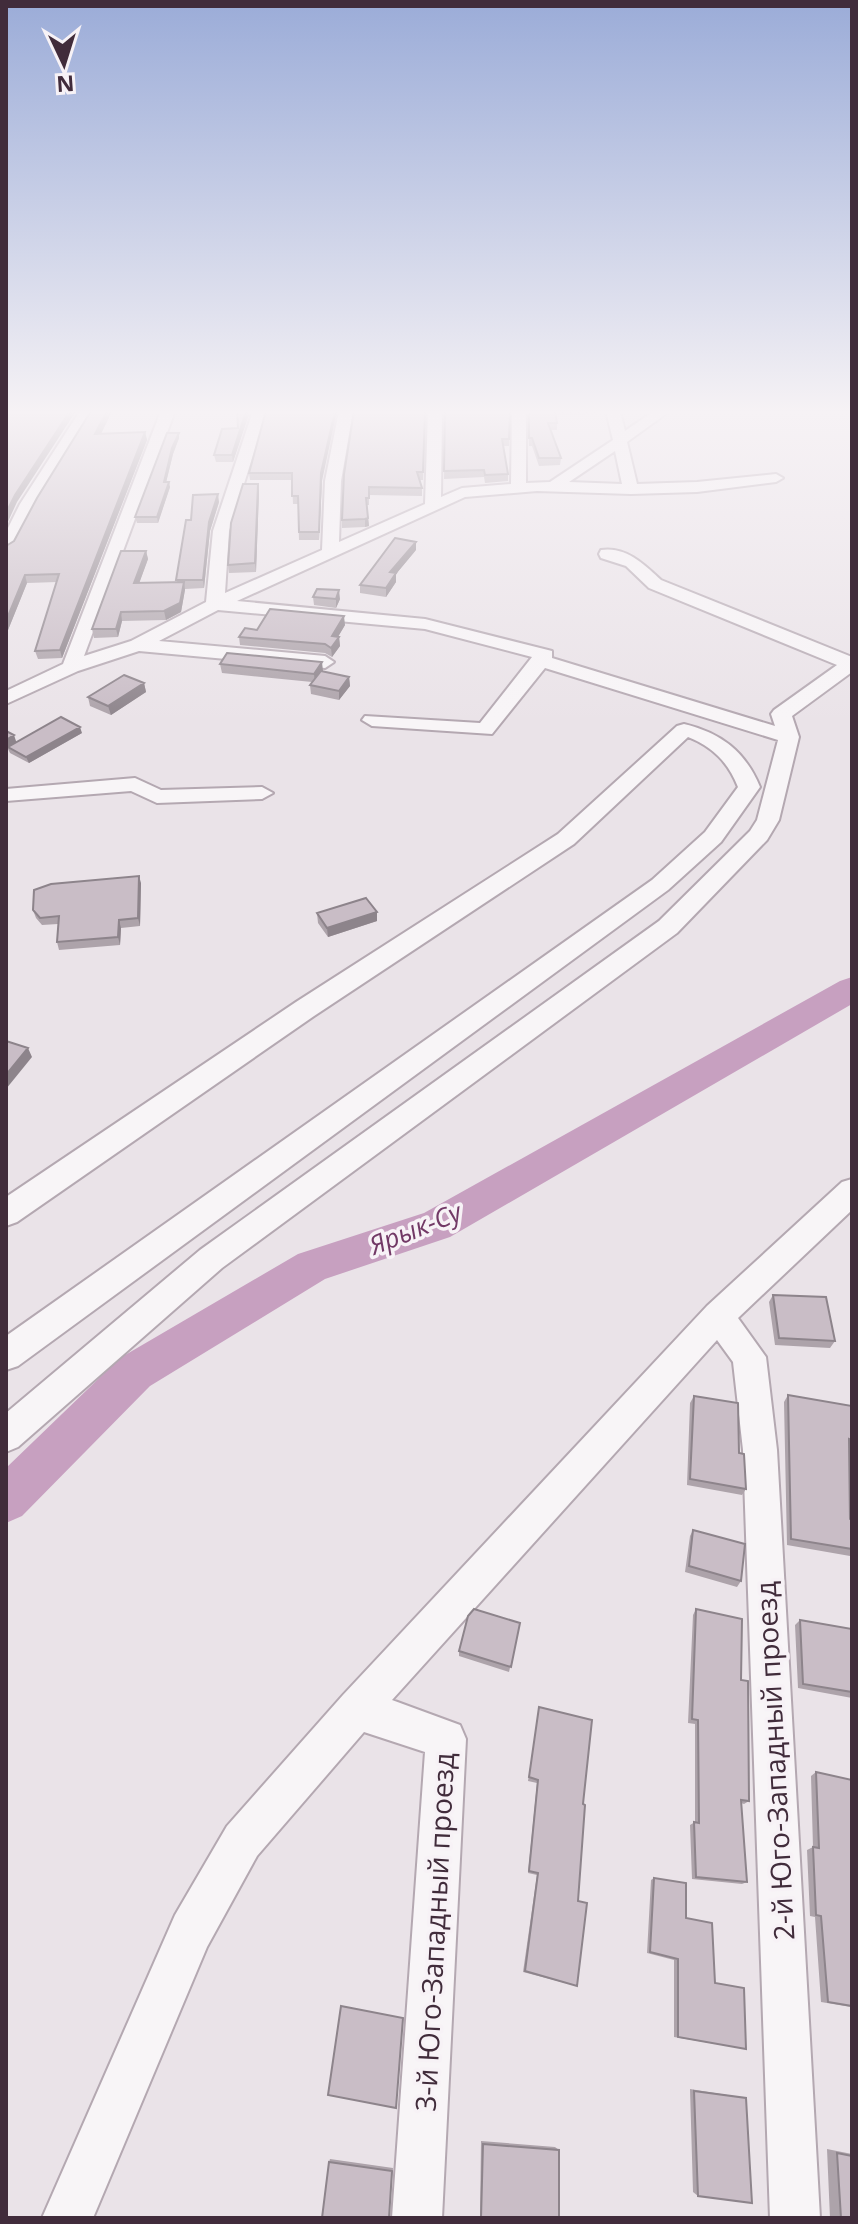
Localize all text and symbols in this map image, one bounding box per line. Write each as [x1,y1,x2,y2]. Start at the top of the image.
north arrow [24,24,104,104]
text: N [55,69,75,101]
water label: Ярык-Су [363,1192,468,1263]
street label: 2-й Юго-Западный проезд [746,1581,802,1941]
street label: 3-й Юго-Западный проезд [406,1752,462,2112]

